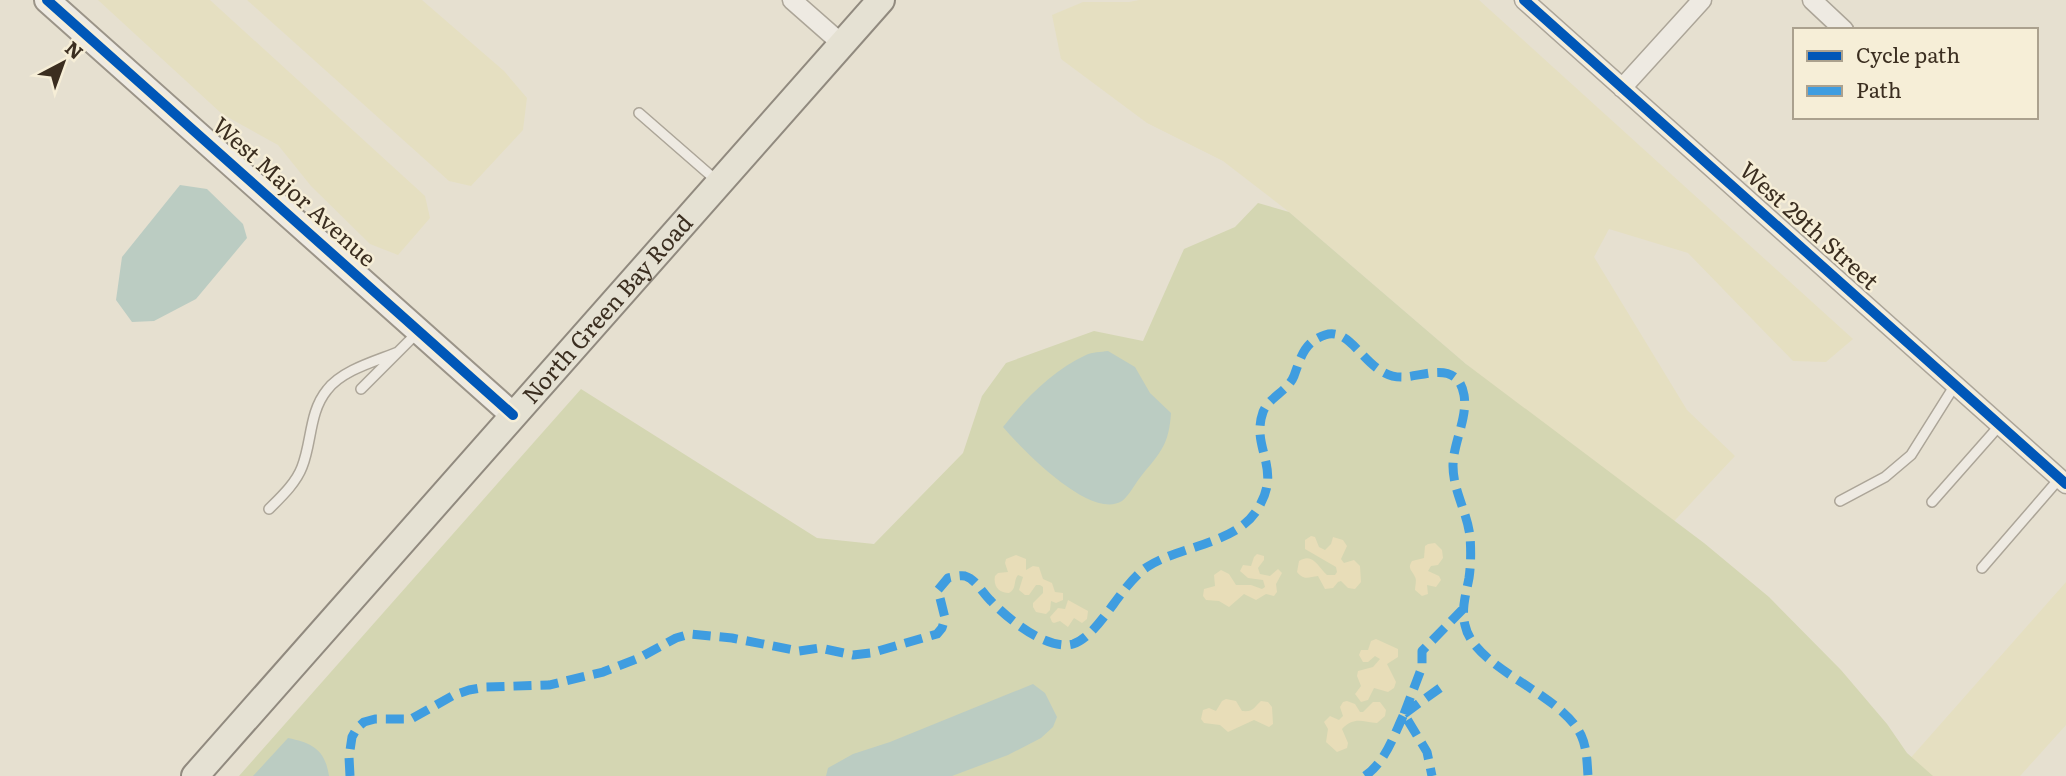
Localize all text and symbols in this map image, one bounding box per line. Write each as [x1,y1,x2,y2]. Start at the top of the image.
north arrow [28,28,98,98]
legend [1793,28,2038,119]
text: N [60,34,90,65]
text: Cycle path [1856,38,1960,69]
text: Path [1856,73,1902,104]
street label: West Major Avenue [206,108,385,273]
street label: West 29th Street [1733,153,1888,297]
street label: North Green Bay Road [513,206,699,410]

